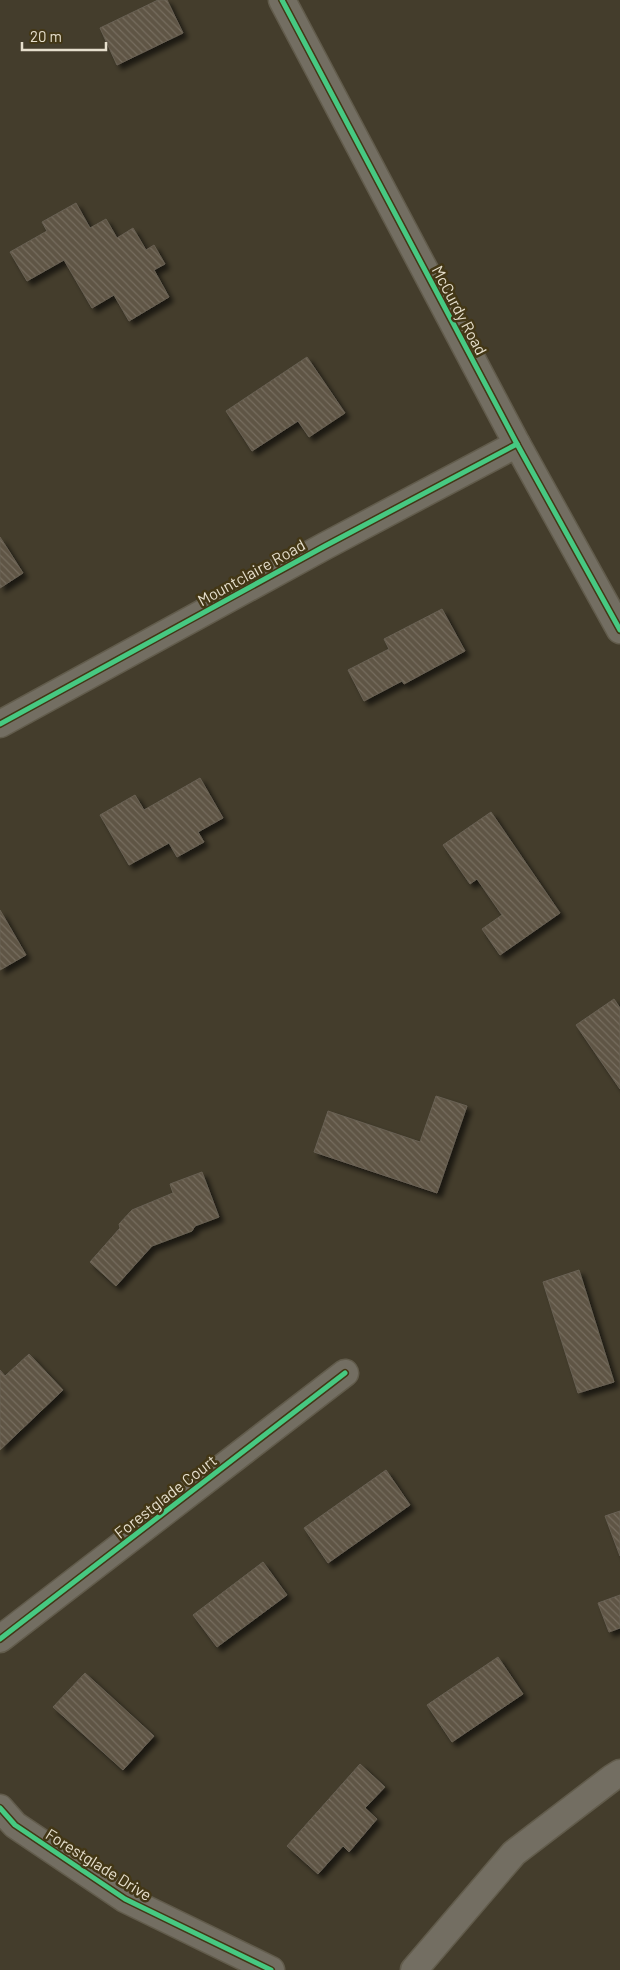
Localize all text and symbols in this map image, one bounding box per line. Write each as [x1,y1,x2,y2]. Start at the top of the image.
scale bar [22,20,106,52]
text: 20 m [30,27,62,45]
street label: McCurdy Road [428,262,492,358]
street label: Mountclaire Road [194,535,308,609]
street label: Forestglade Court [110,1450,220,1542]
street label: Forestglade Drive [43,1824,155,1904]

